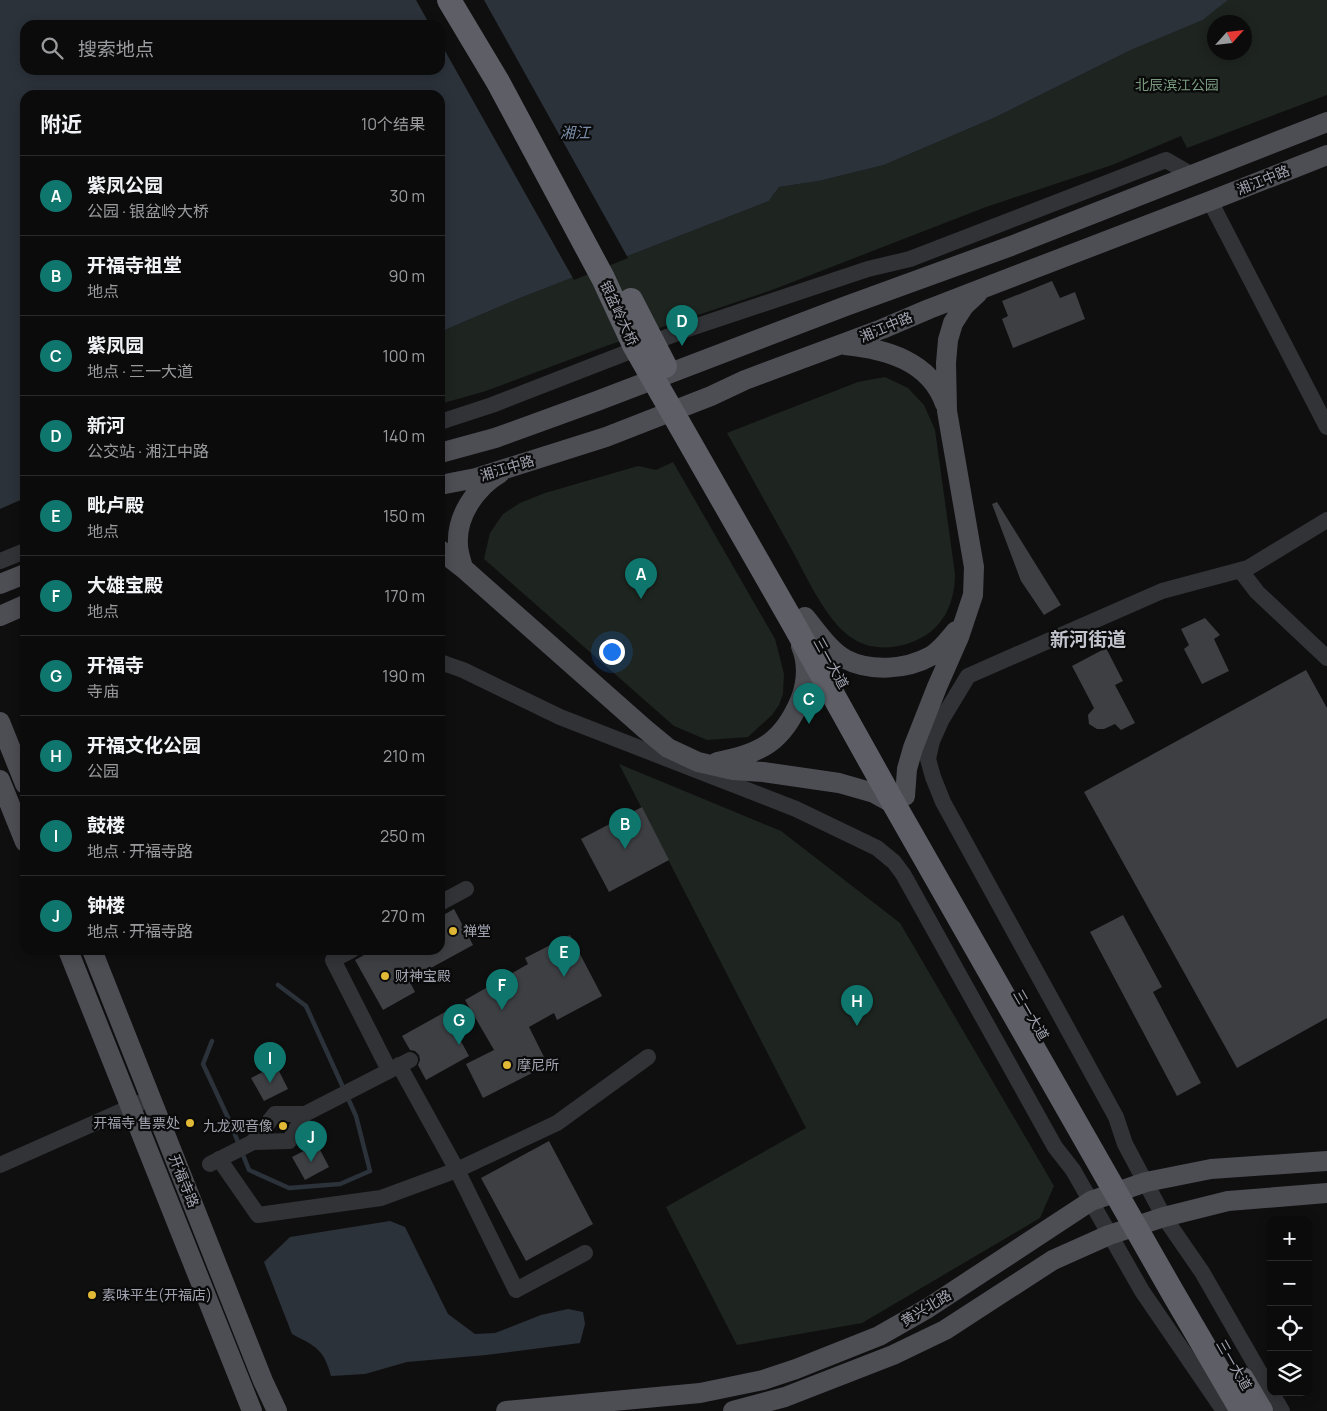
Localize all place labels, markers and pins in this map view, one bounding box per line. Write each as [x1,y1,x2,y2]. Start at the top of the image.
pin: D [666,305,698,346]
pin: A [625,558,657,599]
pin: C [793,683,825,724]
pin: B [609,808,641,849]
place label: 禅堂 [463,921,491,940]
marker: 禅堂 [447,925,459,937]
pin: E [548,936,580,977]
place label: 财神宝殿 [395,966,451,985]
pin: F [486,969,518,1010]
marker: 财神宝殿 [379,970,391,982]
pin: H [841,985,873,1026]
pin: G [443,1004,475,1045]
pin: I [254,1042,286,1083]
place label: 摩尼所 [517,1055,559,1074]
marker: 摩尼所 [501,1059,513,1071]
place label: 开福寺 售票处 [93,1113,180,1132]
place label: 九龙观音像 [203,1116,273,1135]
marker: 开福寺 售票处 [184,1117,196,1129]
marker: 九龙观音像 [277,1120,289,1132]
pin: J [295,1121,327,1162]
place label: 素味平生(开福店) [102,1285,212,1304]
marker: 素味平生(开福店) [86,1289,98,1301]

